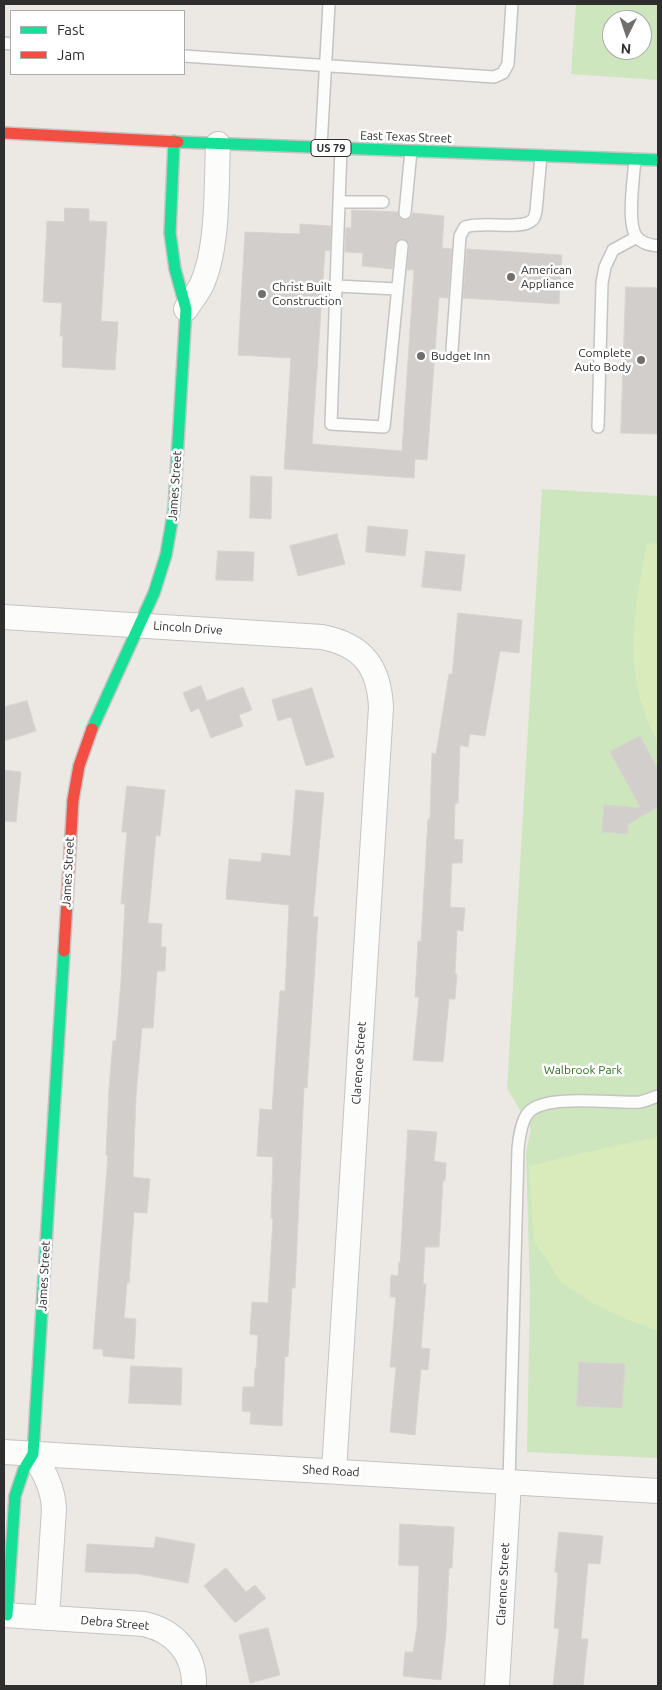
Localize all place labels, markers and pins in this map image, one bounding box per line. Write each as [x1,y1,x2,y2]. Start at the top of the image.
place label: American Appliance [521,263,574,291]
marker: American Appliance [505,271,517,283]
place label: Christ Built Construction [272,280,342,308]
marker: Christ Built Construction [256,288,268,300]
place label: Complete Auto Body [574,346,631,374]
place label: Budget Inn [431,349,490,363]
marker: Budget Inn [415,350,427,362]
marker: Complete Auto Body [635,354,647,366]

